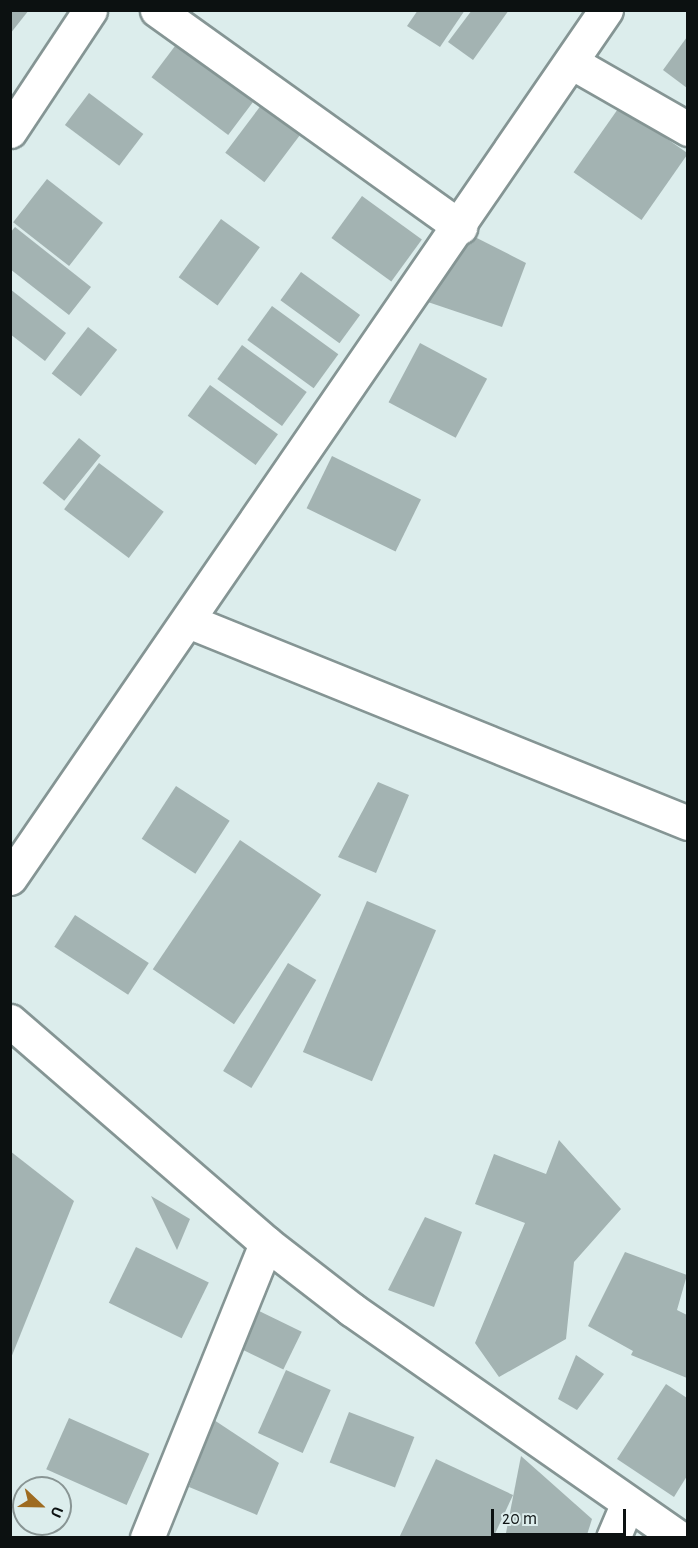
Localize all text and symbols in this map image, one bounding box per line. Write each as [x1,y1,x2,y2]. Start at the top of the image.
north arrow [12,1476,72,1536]
scale bar [494,1497,629,1535]
text: U [48,1504,66,1520]
text: 20 m [502,1510,537,1528]

